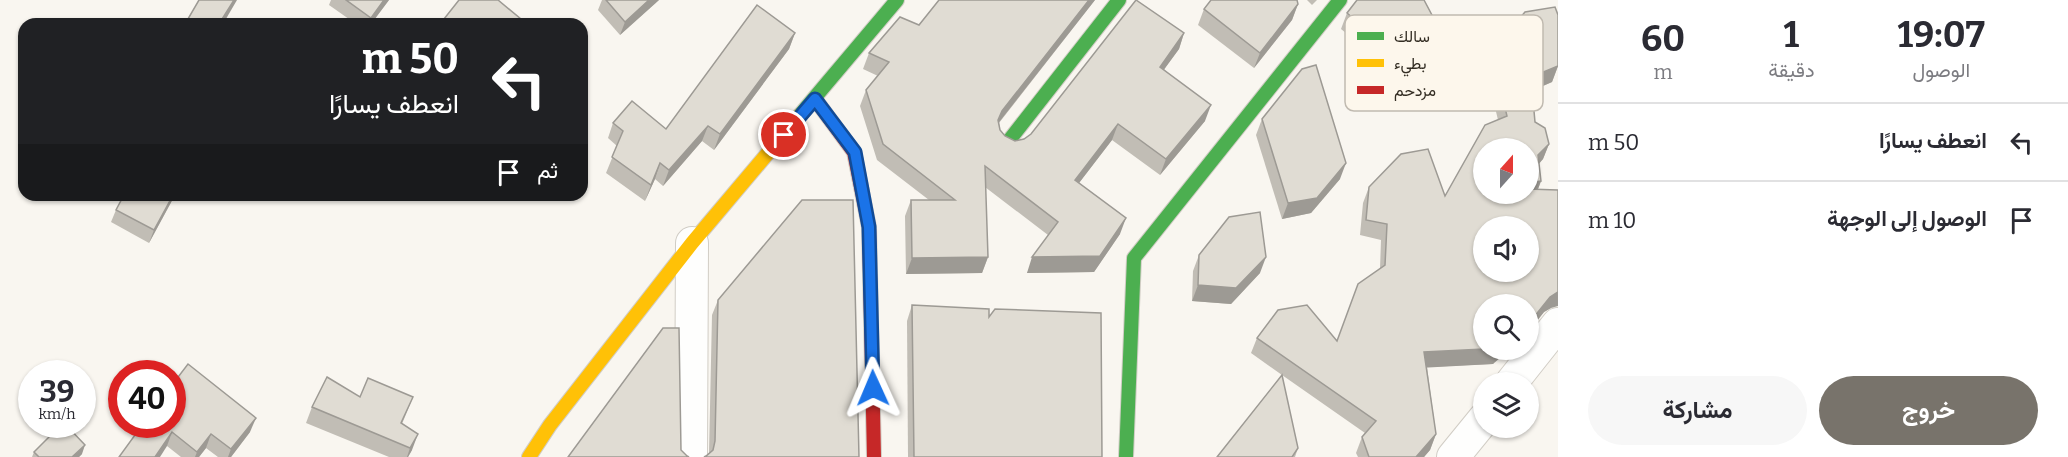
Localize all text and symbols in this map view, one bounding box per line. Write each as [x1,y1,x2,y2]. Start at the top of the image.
text: 1 [1784,13,1799,57]
text: 19:07 [1898,13,1985,57]
legend [1345,15,1543,111]
text: 60 [1641,17,1685,61]
text: سالك [1394,27,1430,46]
text: 50 m [362,34,459,84]
icon: left [480,42,558,120]
text: بطيء [1394,54,1426,77]
text: دقيقة [1768,58,1815,82]
text: الوصول [1912,58,1970,82]
text: m [1654,60,1673,84]
text: مزدحم [1394,81,1436,101]
text: انعطف يسارًا [329,88,459,120]
pin [758,109,809,160]
icon: arrive [767,118,800,151]
icon: left [2005,126,2038,159]
text: انعطف يسارًا [1879,127,1987,154]
text: 50 m [1588,129,1639,156]
north arrow [1473,138,1539,204]
map controls [1473,138,1539,438]
icon: arrive [492,156,525,189]
text: ثم [537,157,558,184]
icon: arrive [2005,204,2038,237]
text: الوصول إلى الوجهة [1827,205,1987,232]
text: 10 m [1588,207,1636,234]
button: sound [1473,216,1539,282]
button: search [1473,294,1539,360]
position arrow [841,356,905,420]
speed limit sign: 40 [108,360,186,438]
button: layers [1473,372,1539,438]
text: 39 [39,374,75,410]
button: مشاركة [1588,376,1807,445]
button: خروج [1819,376,2038,445]
text: km/h [38,405,76,423]

